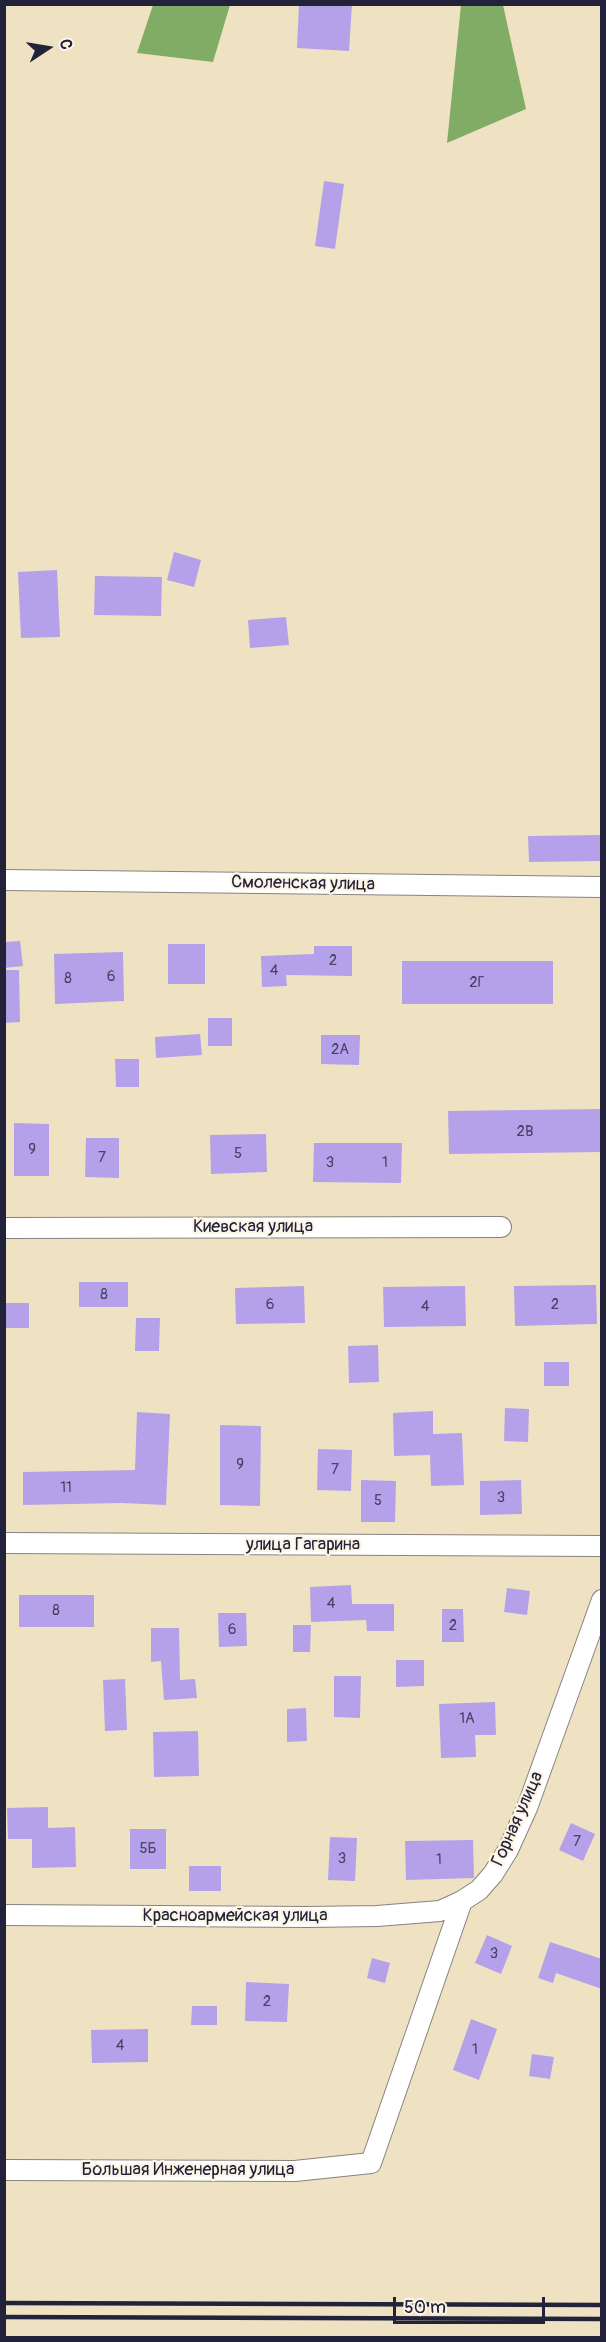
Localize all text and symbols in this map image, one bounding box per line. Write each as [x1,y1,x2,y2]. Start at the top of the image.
north arrow [18,18,78,78]
text: С [55,37,76,51]
street label: Смоленская улица [231,872,375,896]
house number: 2 [329,952,337,970]
house number: 4 [270,962,278,980]
house number: 6 [107,968,115,986]
house number: 8 [64,970,72,988]
house number: 2Г [469,974,485,992]
house number: 2А [331,1041,349,1059]
house number: 2В [517,1123,533,1141]
house number: 9 [28,1141,36,1159]
house number: 5 [234,1145,242,1163]
house number: 7 [98,1149,106,1167]
house number: 3 [326,1154,334,1172]
house number: 1 [382,1154,388,1172]
street label: Киевская улица [193,1216,313,1238]
house number: 8 [100,1286,108,1304]
house number: 6 [266,1296,274,1314]
house number: 2 [551,1296,559,1314]
house number: 4 [421,1298,429,1316]
house number: 9 [236,1456,244,1474]
house number: 7 [331,1461,339,1479]
house number: 11 [60,1479,72,1497]
house number: 3 [497,1489,505,1507]
house number: 5 [374,1492,382,1510]
street label: улица Гагарина [246,1534,360,1556]
house number: 4 [327,1595,335,1613]
house number: 8 [52,1602,60,1620]
house number: 2 [449,1617,457,1635]
house number: 6 [228,1621,236,1639]
house number: 1A [459,1710,475,1728]
street label: Горная улица [488,1768,548,1870]
house number: 7 [573,1833,581,1851]
house number: 5Б [139,1840,157,1858]
house number: 3 [338,1850,346,1868]
house number: 1 [436,1851,442,1869]
street label: Красноармейская улица [142,1905,328,1927]
house number: 3 [490,1945,498,1963]
house number: 2 [263,1993,271,2011]
house number: 4 [116,2037,124,2055]
house number: 1 [472,2041,478,2059]
street label: Большая Инженерная улица [82,2159,294,2181]
scale bar [396,2285,548,2323]
text: 50 m [404,2296,446,2319]

